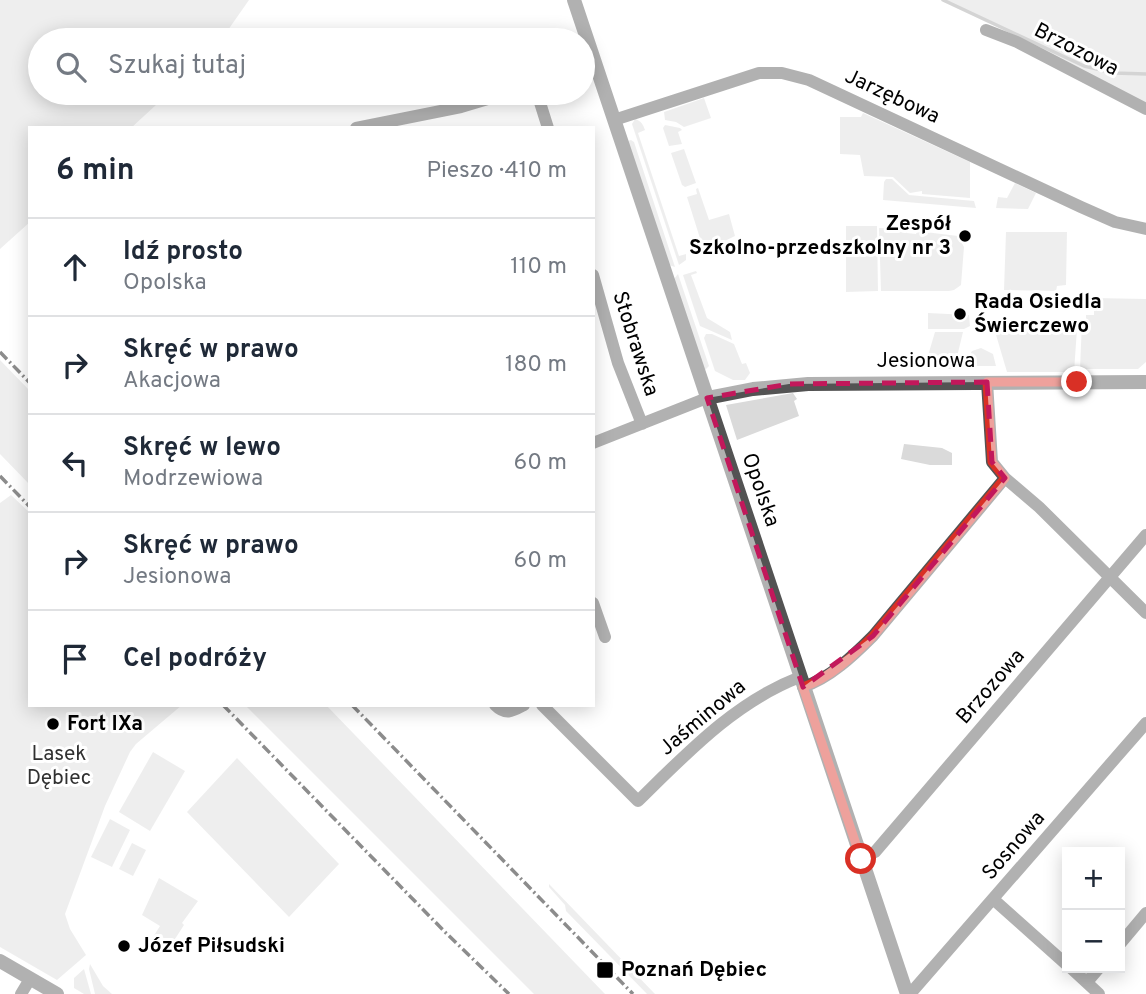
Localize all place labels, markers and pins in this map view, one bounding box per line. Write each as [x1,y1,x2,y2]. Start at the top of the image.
place label: Zespół Szkolno-przedszkolny nr 3 [689,211,951,262]
marker: Zespół Szkolno-przedszkolny nr 3 [957,228,973,244]
place label: Rada Osiedla Świerczewo [974,289,1102,340]
marker: Rada Osiedla Świerczewo [952,306,968,322]
place label: Fort IXa [67,711,143,738]
marker: Fort IXa [45,716,61,732]
place label: Józef Piłsudski [138,933,285,960]
marker: Józef Piłsudski [116,938,132,954]
place label: Poznań Dębiec [621,957,767,984]
marker: Poznań Dębiec [595,960,615,980]

